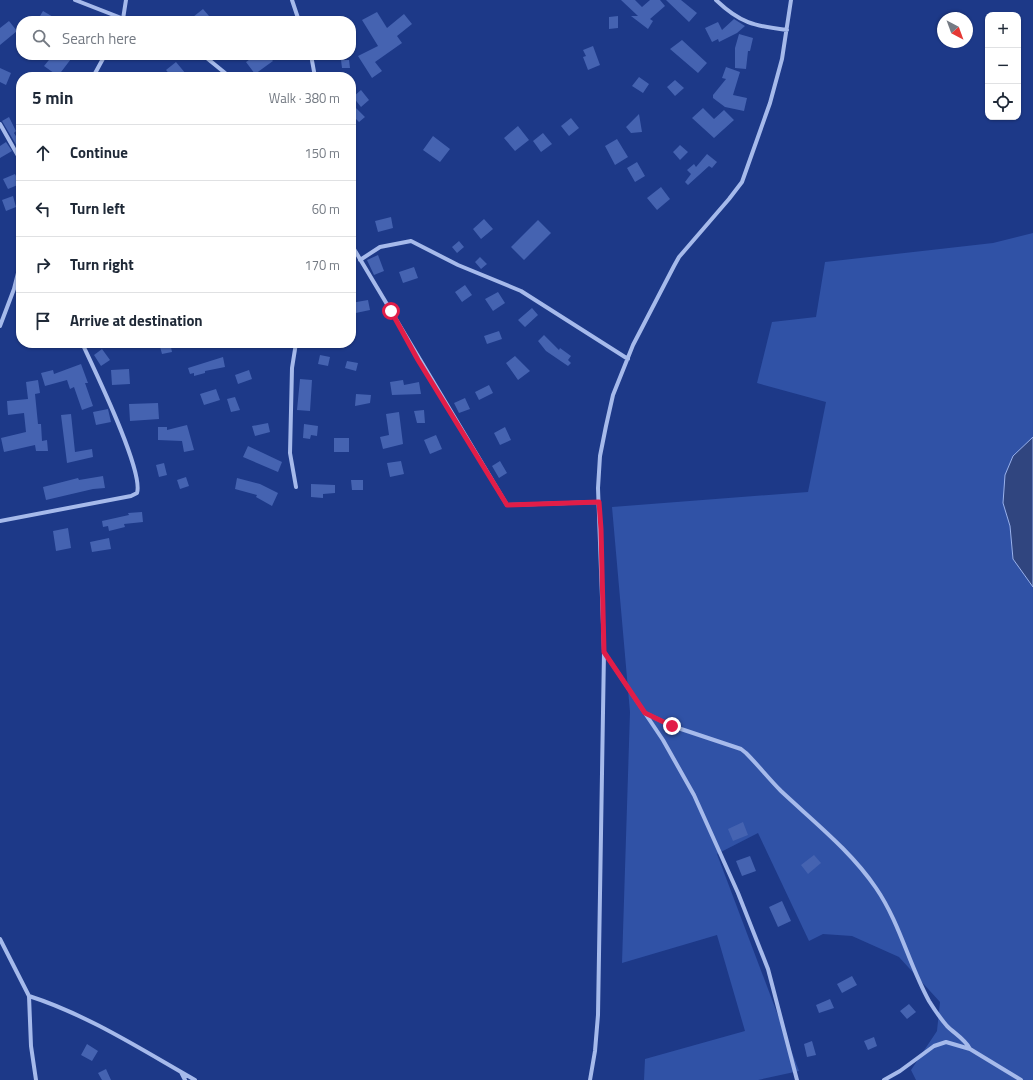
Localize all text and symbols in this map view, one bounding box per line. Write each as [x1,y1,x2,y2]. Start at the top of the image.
north arrow [937,12,973,48]
map controls [985,12,1021,120]
button: + [985,12,1021,48]
search box [16,16,356,60]
icon: search [30,27,52,49]
text: Search here [62,27,136,50]
button: − [985,48,1021,84]
button: locate [985,84,1021,120]
text: 5 min [32,85,73,111]
text: Walk · 380 m [269,88,340,108]
text: Continue [70,141,128,164]
icon: ahead [32,142,54,164]
text: 150 m [304,143,340,163]
text: Turn left [70,197,125,220]
icon: left [32,198,54,220]
text: 60 m [312,199,340,219]
text: Turn right [70,253,134,276]
icon: right [32,254,54,276]
text: 170 m [304,255,340,275]
route start [382,302,400,320]
text: Arrive at destination [70,309,203,332]
icon: arrive [32,310,54,332]
route end [663,717,681,735]

